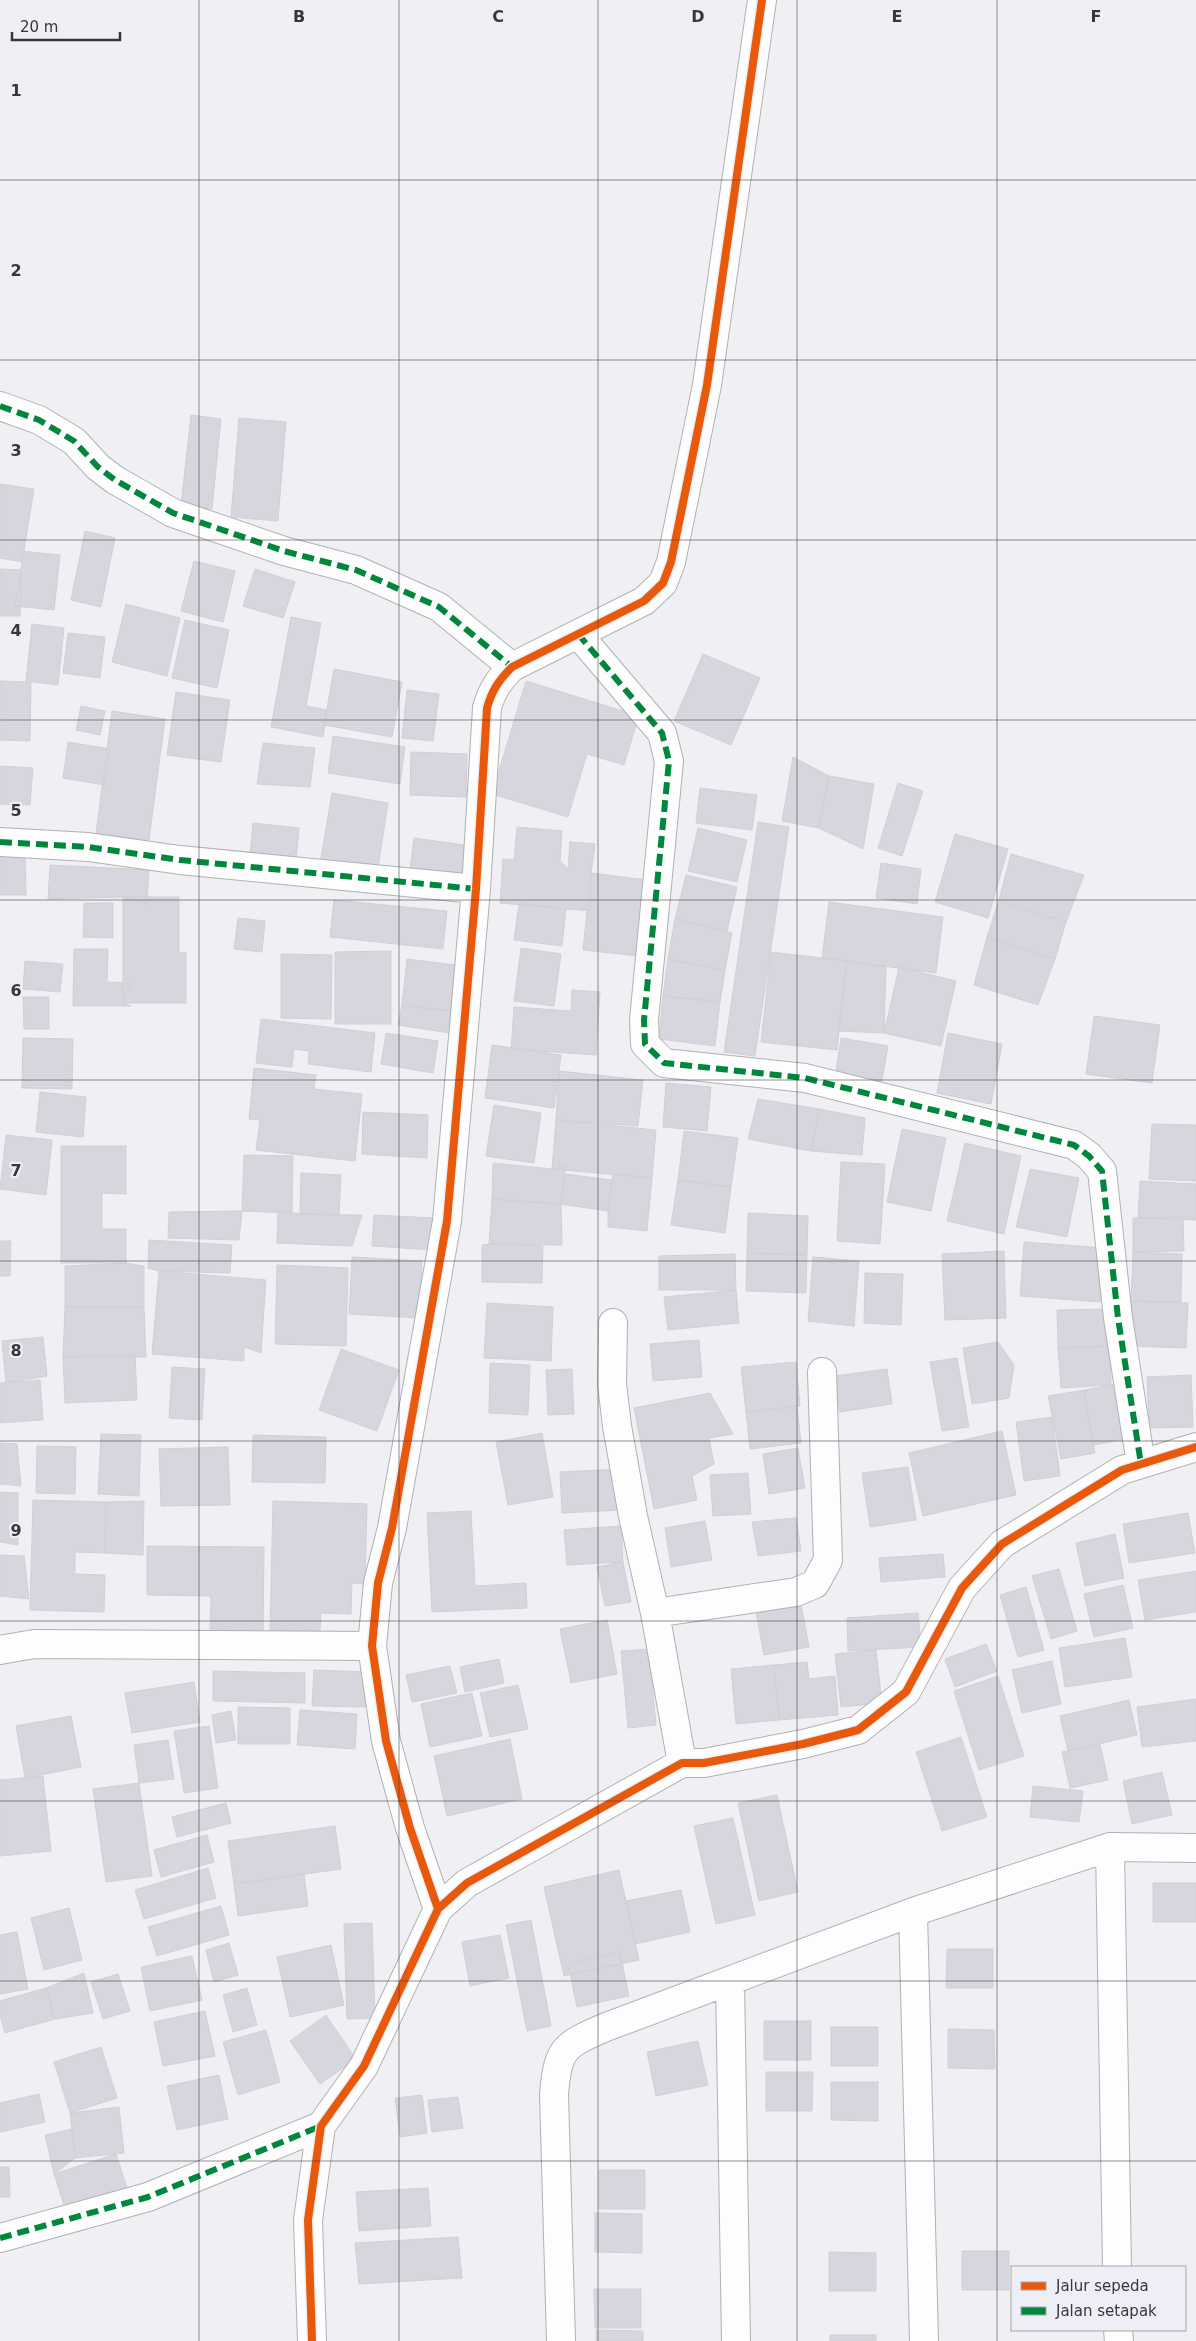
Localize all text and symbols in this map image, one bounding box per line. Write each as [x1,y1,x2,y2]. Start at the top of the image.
text: B [293,7,305,26]
text: C [492,7,504,26]
text: D [691,7,705,26]
text: E [892,7,902,26]
text: F [1091,7,1101,26]
scale bar [12,10,120,42]
text: 20 m [20,18,58,36]
text: 1 [10,81,22,100]
text: 2 [10,261,22,280]
text: 3 [10,441,22,460]
text: 4 [10,621,22,640]
text: 5 [10,801,22,820]
text: 6 [10,981,22,1000]
text: 7 [10,1161,22,1180]
text: 8 [10,1341,22,1360]
text: 9 [10,1521,22,1540]
legend [1011,2266,1186,2331]
text: Jalur sepeda [1055,2277,1149,2295]
text: Jalan setapak [1055,2302,1157,2320]

